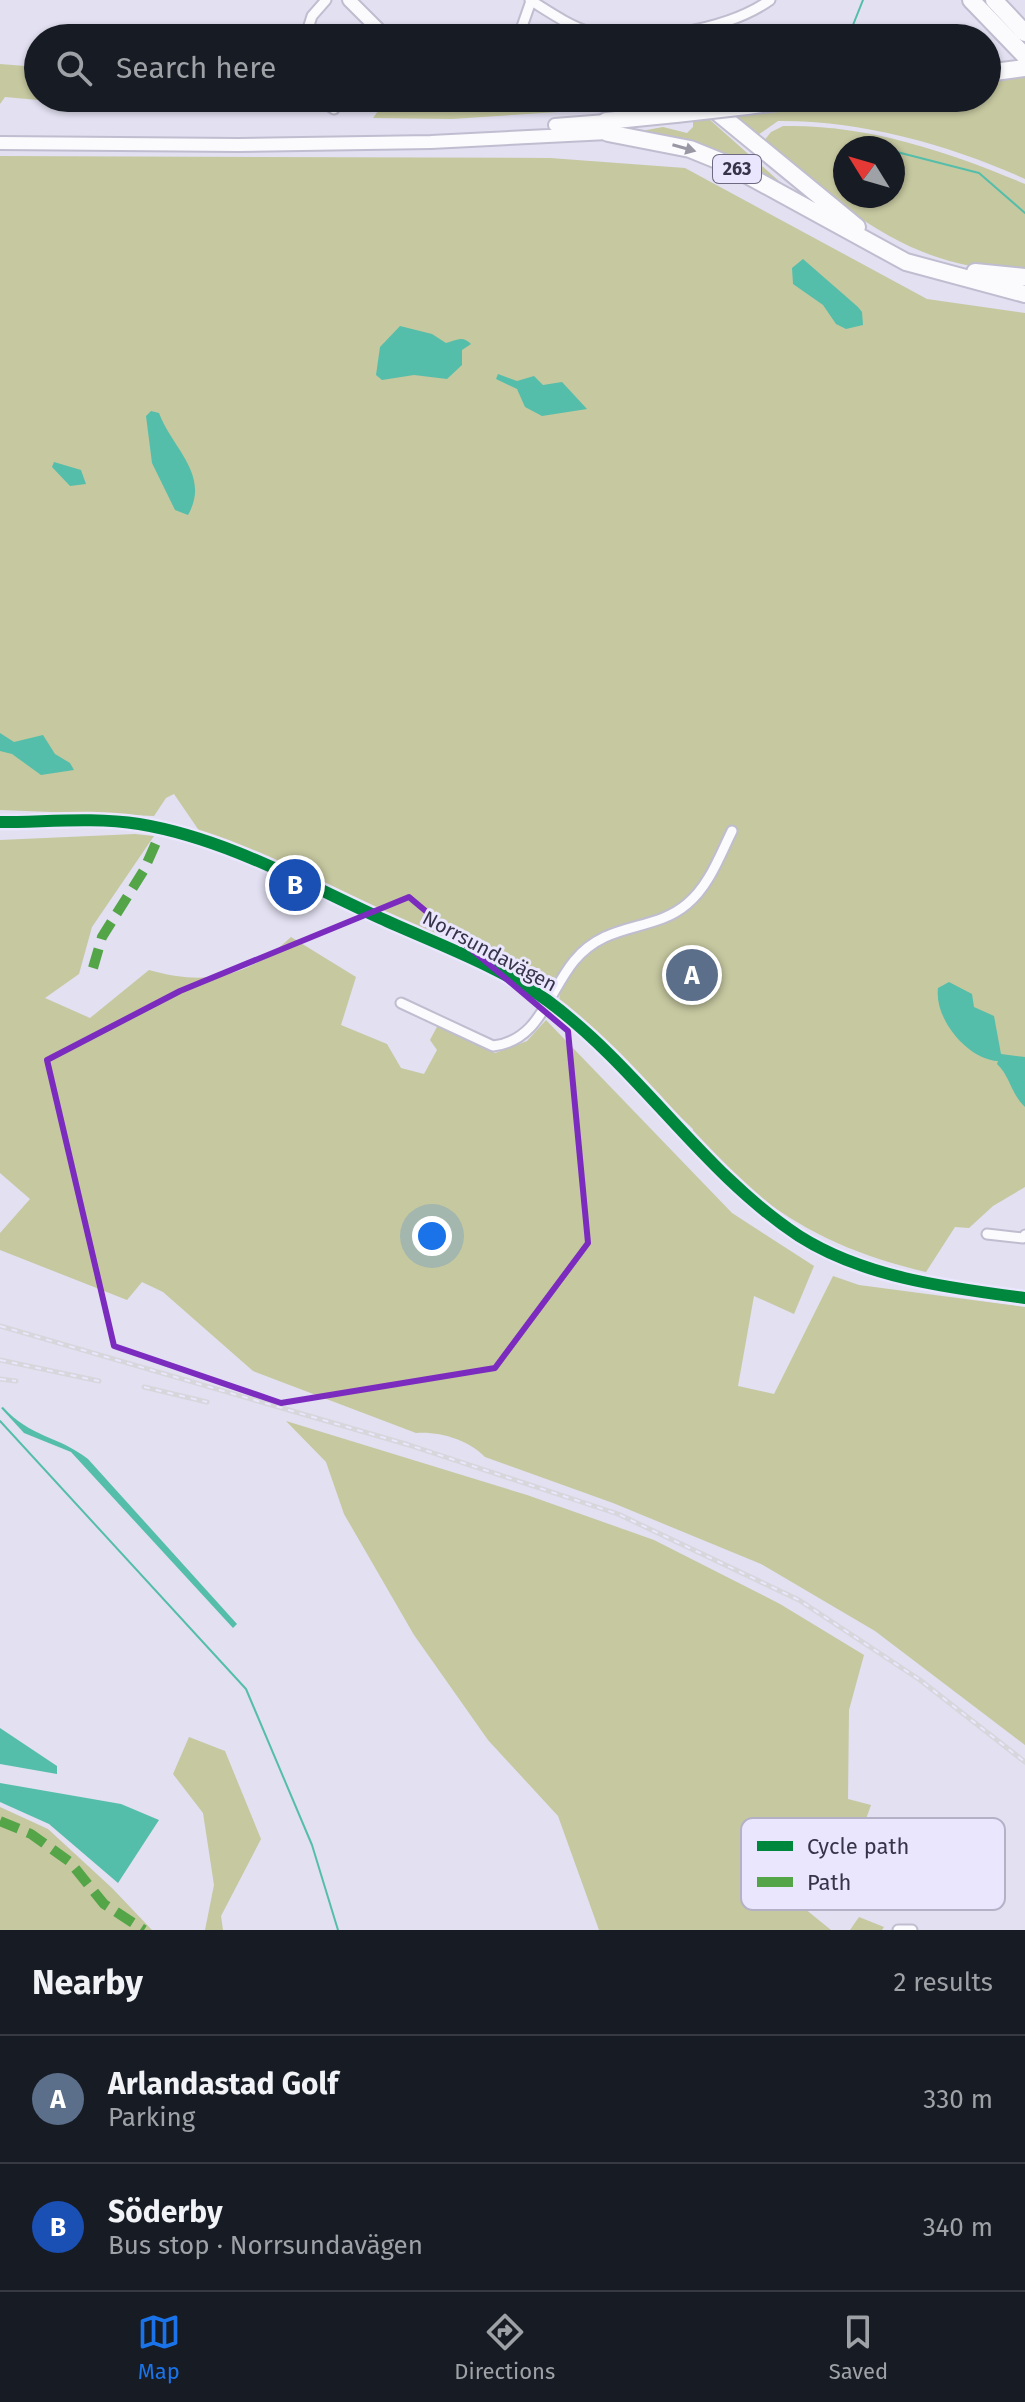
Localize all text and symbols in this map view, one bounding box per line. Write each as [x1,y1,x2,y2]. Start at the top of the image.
search box [24,24,1001,112]
icon: search [52,46,96,90]
text: Search here [116,50,276,86]
north arrow [833,136,905,208]
one-way arrow [673,142,697,155]
road number: 263 [713,155,761,183]
pin: B [269,855,321,915]
street label: Norrsundavägen [419,906,561,996]
pin: A [666,945,718,1005]
your location [412,1216,452,1256]
legend [741,1818,1005,1910]
text: Cycle path [807,1833,909,1860]
text: Path [807,1869,851,1896]
text: Nearby [32,1962,143,2003]
text: 2 results [893,1967,993,1998]
text: Arlandastad Golf [108,2066,338,2102]
text: A [50,2084,66,2115]
text: 330 m [923,2084,993,2115]
text: Parking [108,2102,195,2133]
text: Söderby [108,2194,222,2230]
text: B [50,2212,66,2243]
text: 340 m [923,2212,993,2243]
text: Bus stop · Norrsundavägen [108,2230,423,2261]
tab: Map [137,2310,181,2385]
tab: Directions [454,2310,555,2385]
tab: Saved [829,2310,888,2385]

